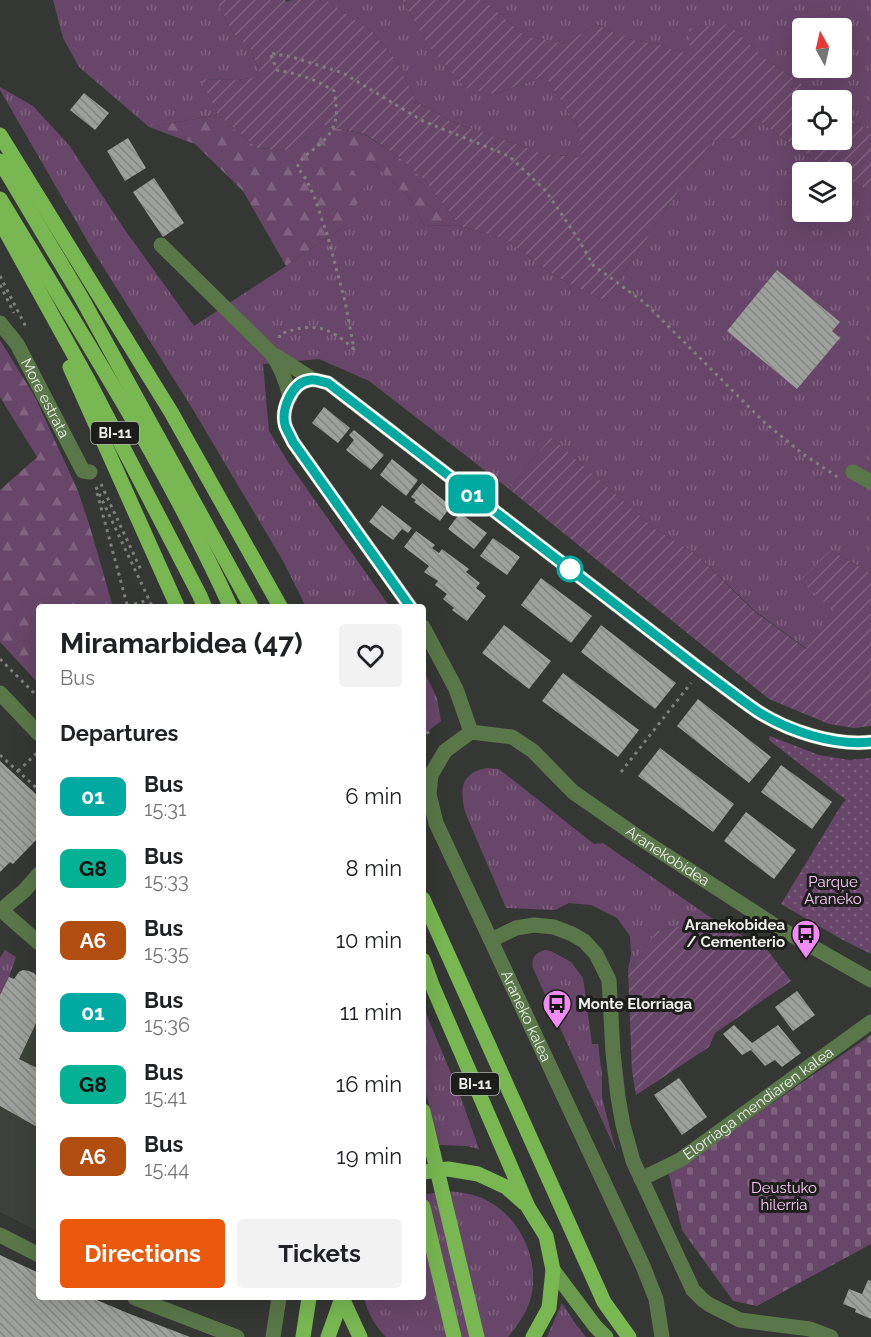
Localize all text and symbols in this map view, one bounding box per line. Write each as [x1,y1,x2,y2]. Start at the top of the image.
north arrow [792,18,852,78]
map controls [792,18,852,222]
button: locate [792,90,852,150]
button: layers [792,162,852,222]
street label: More estrata [17,355,73,441]
road number: BI-11 [91,422,139,444]
line badge: 01 [445,474,499,514]
text: 01 [460,482,484,507]
unlabelled marker [557,556,583,582]
button: heart [339,624,402,687]
text: Miramarbidea (47) [60,627,303,660]
text: Bus [60,666,95,690]
text: Departures [60,720,178,746]
text: Bus [144,771,183,797]
text: 6 min [345,783,402,809]
text: 01 [81,784,105,809]
text: 15:31 [144,797,186,821]
street label: Aranekobidea [622,822,713,890]
text: Bus [144,843,183,869]
text: 8 min [346,855,402,881]
text: G8 [79,856,107,881]
text: 15:33 [144,869,189,893]
park label: Parque Araneko [804,873,862,908]
text: Bus [144,915,183,941]
place label: Aranekobidea / Cementerio [685,916,785,951]
bus stop icon: Aranekobidea / Cementerio [790,918,822,960]
text: 10 min [336,927,402,953]
text: A6 [80,928,106,953]
text: 15:35 [144,941,189,965]
street label: Araneko kalea [497,968,555,1065]
text: Bus [144,987,183,1013]
bus stop icon: Monte Elorriaga [541,988,573,1030]
place label: Monte Elorriaga [578,995,693,1013]
text: 11 min [340,999,402,1025]
text: 01 [81,1000,105,1025]
text: 15:36 [144,1013,190,1037]
street label: Elorriaga mendiaren kalea [680,1043,837,1164]
text: Bus [144,1059,183,1085]
text: 16 min [336,1071,402,1097]
text: G8 [79,1072,107,1097]
road number: BI-11 [451,1073,499,1095]
text: 15:41 [144,1085,187,1109]
text: Bus [144,1131,183,1157]
text: 19 min [336,1143,402,1169]
text: A6 [80,1144,106,1169]
text: 15:44 [144,1157,189,1181]
park label: Deustuko hilerria [751,1179,817,1214]
button: Directions [60,1219,225,1288]
button: Tickets [237,1219,402,1288]

